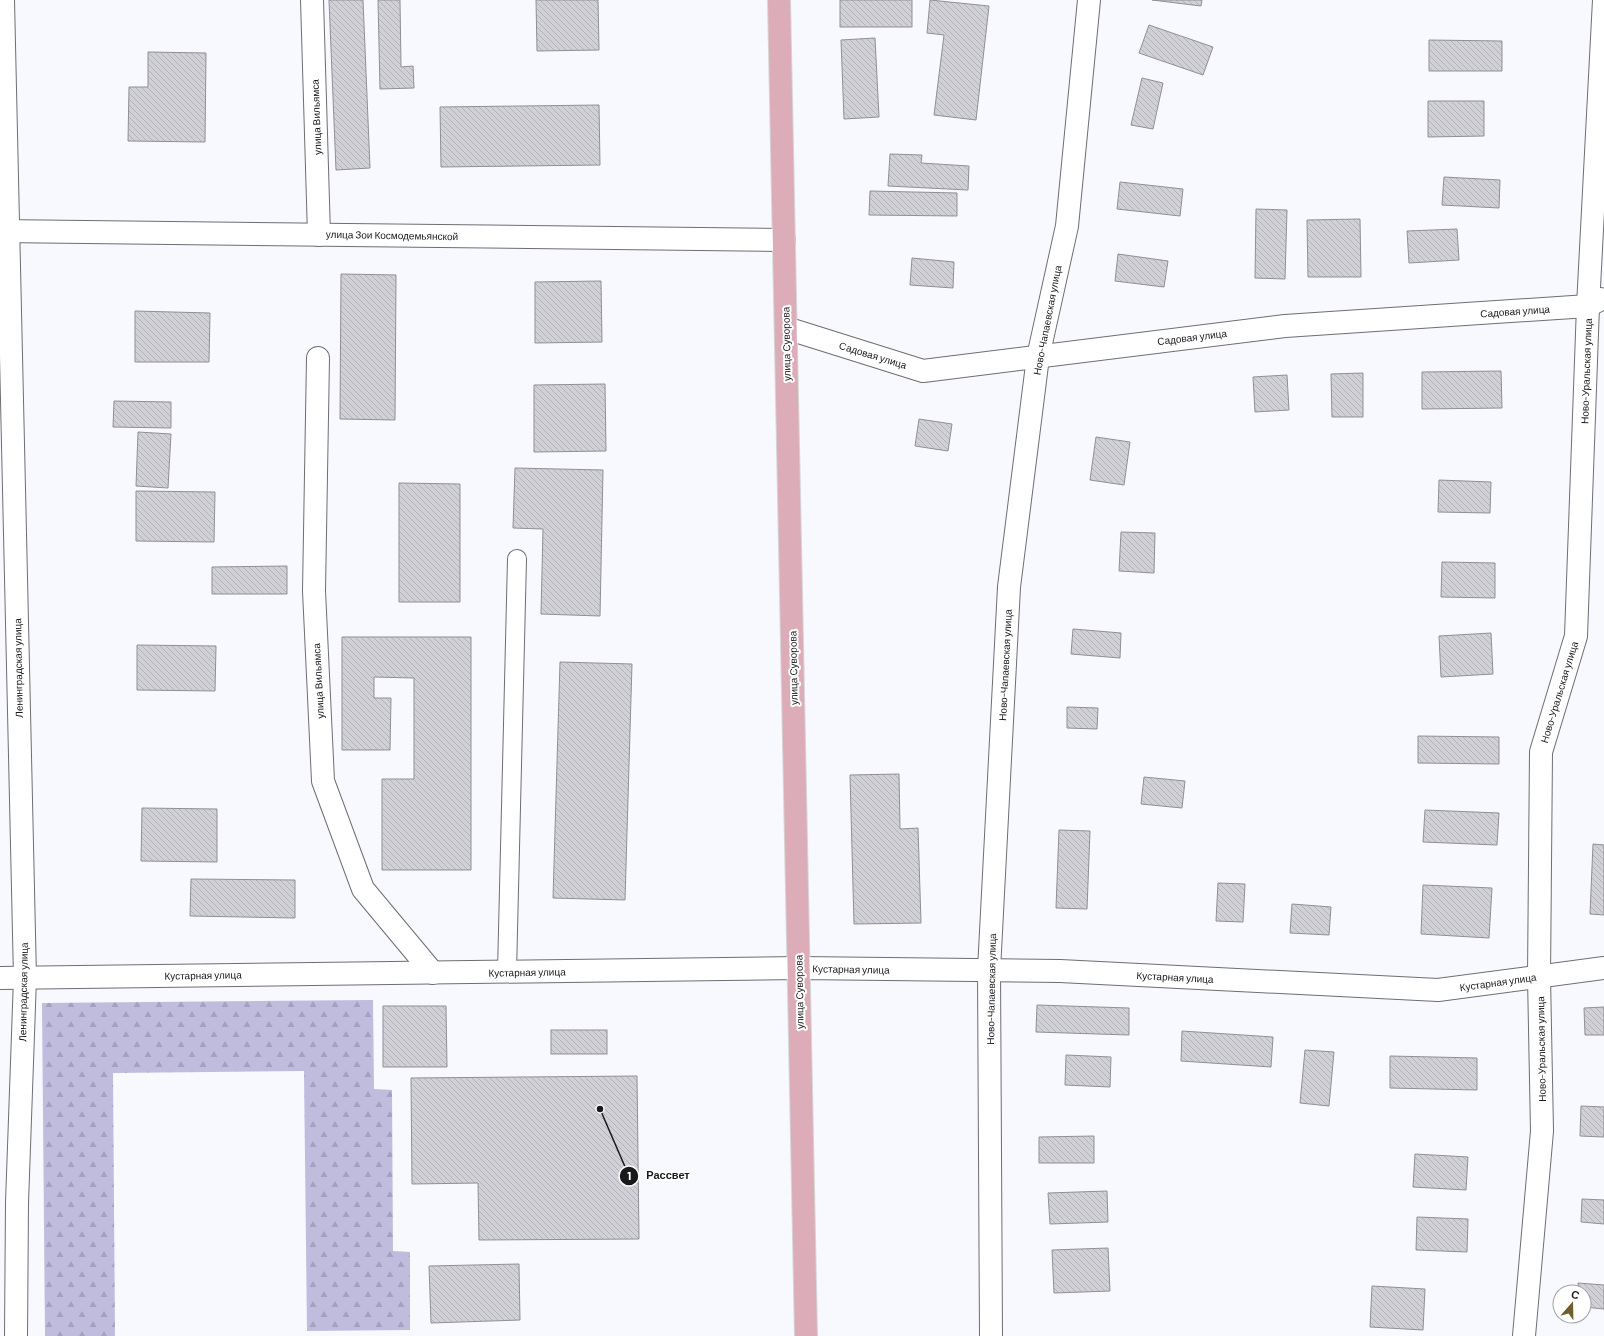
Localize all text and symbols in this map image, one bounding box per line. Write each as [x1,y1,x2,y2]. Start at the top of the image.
street label: улица Вильямса [309,79,323,155]
street label: улица Зои Космодемьянской [326,228,458,242]
street label: Ново-Чапаевская улица [1030,264,1064,376]
street label: Садовая улица [1480,303,1551,319]
street label: улица Суворова [779,306,793,381]
street label: Ново-Уральская улица [1578,318,1594,424]
street label: Садовая улица [1157,327,1228,347]
street label: Садовая улица [838,339,909,371]
street label: Ново-Чапаевская улица [996,609,1014,721]
street label: Ленинградская улица [11,618,25,718]
street label: улица Суворова [786,630,800,705]
street label: Ново-Уральская улица [1538,639,1580,744]
street label: улица Вильямса [310,642,326,719]
street label: Ново-Чапаевская улица [984,933,998,1045]
street label: Ленинградская улица [16,942,30,1042]
street label: улица Суворова [792,954,806,1029]
street label: Кустарная улица [812,962,890,976]
street label: Кустарная улица [488,965,566,979]
street label: Кустарная улица [164,968,242,982]
street label: Кустарная улица [1136,969,1214,985]
street label: Кустарная улица [1459,971,1538,993]
street label: Ново-Уральская улица [1534,996,1548,1102]
callout: Рассвет [619,1164,698,1187]
text: 1 [627,1168,631,1182]
text: Рассвет [646,1168,690,1181]
north arrow [1552,1284,1592,1324]
text: С [1570,1287,1582,1302]

